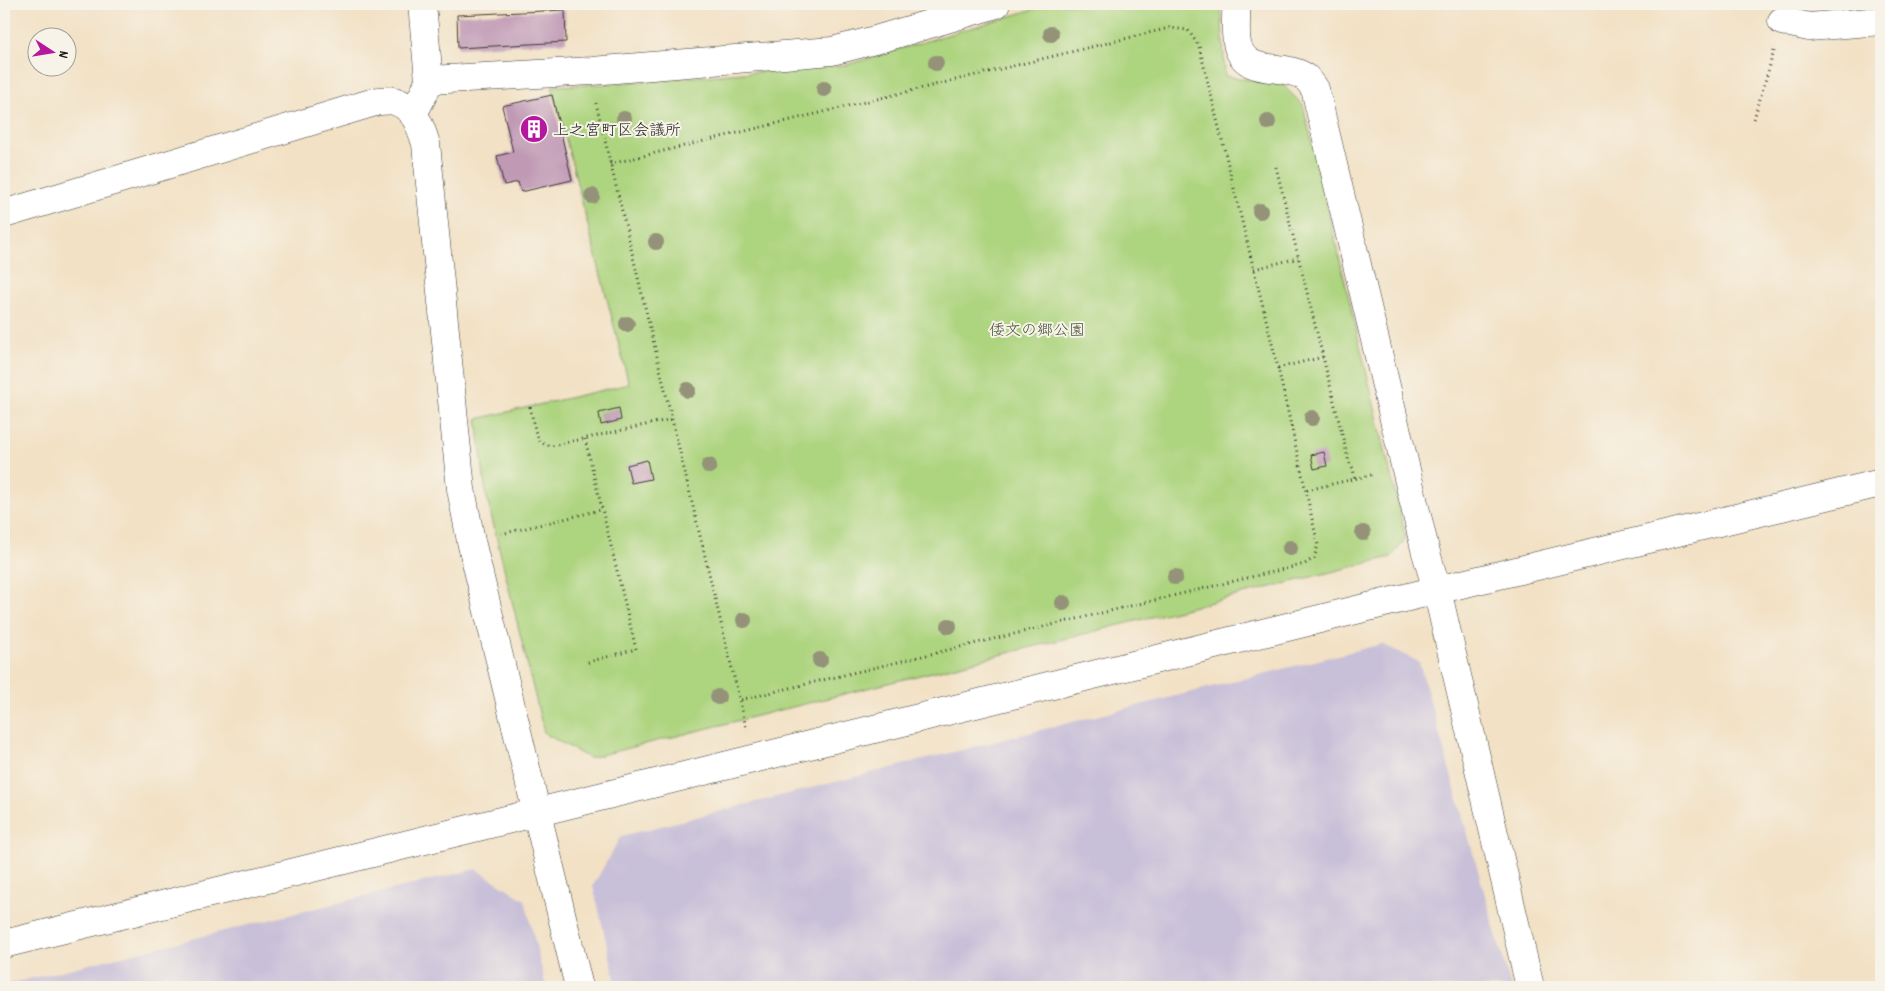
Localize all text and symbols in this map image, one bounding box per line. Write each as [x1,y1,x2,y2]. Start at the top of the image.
north arrow [28,28,78,78]
text: N [52,49,73,60]
building icon: 上之宮町区会議所 [519,114,549,144]
place label: 上之宮町区会議所 [553,120,681,143]
park label: 倭文の郷公園 [989,320,1085,343]

